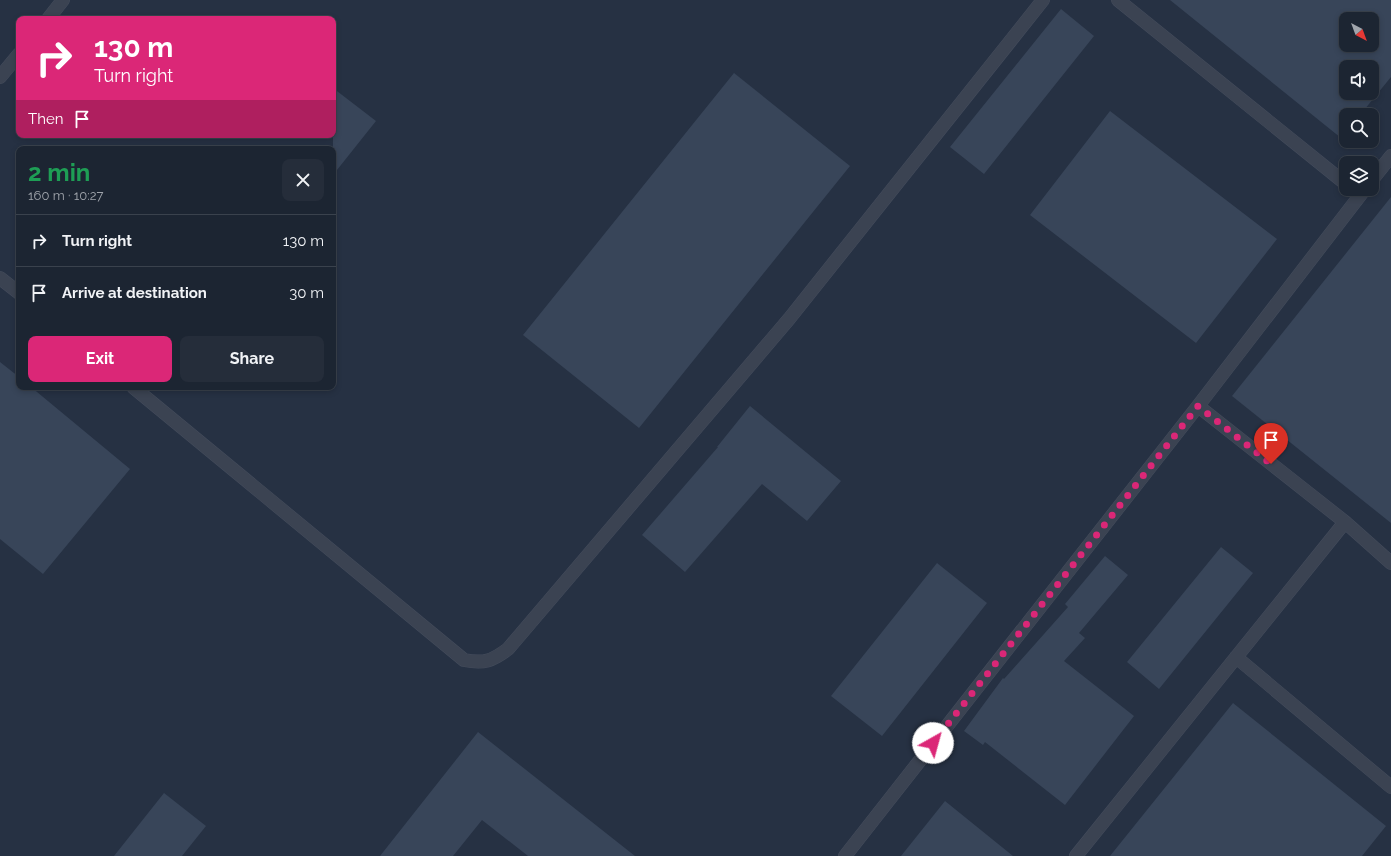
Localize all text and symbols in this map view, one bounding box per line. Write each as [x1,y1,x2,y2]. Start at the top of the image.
north arrow [1339,12,1379,52]
map controls [1339,12,1379,196]
text: 130 m [94,31,173,64]
icon: right [28,32,80,84]
button: sound [1339,60,1379,100]
text: Turn right [94,65,173,86]
icon: arrive [71,108,93,130]
button: search [1339,108,1379,148]
text: Then [28,110,63,128]
button: layers [1339,156,1379,196]
text: 2 min [28,158,90,187]
button: close [282,159,324,201]
text: 160 m · 10:27 [28,188,103,203]
icon: right [28,230,50,252]
text: Turn right [62,232,132,250]
text: 130 m [283,232,324,250]
icon: arrive [28,282,50,304]
text: Arrive at destination [62,284,207,302]
text: 30 m [289,284,324,302]
button: Exit [28,336,172,382]
button: Share [180,336,324,382]
pin [1254,423,1288,464]
icon: arrive [1260,429,1282,451]
position arrow [912,722,954,764]

